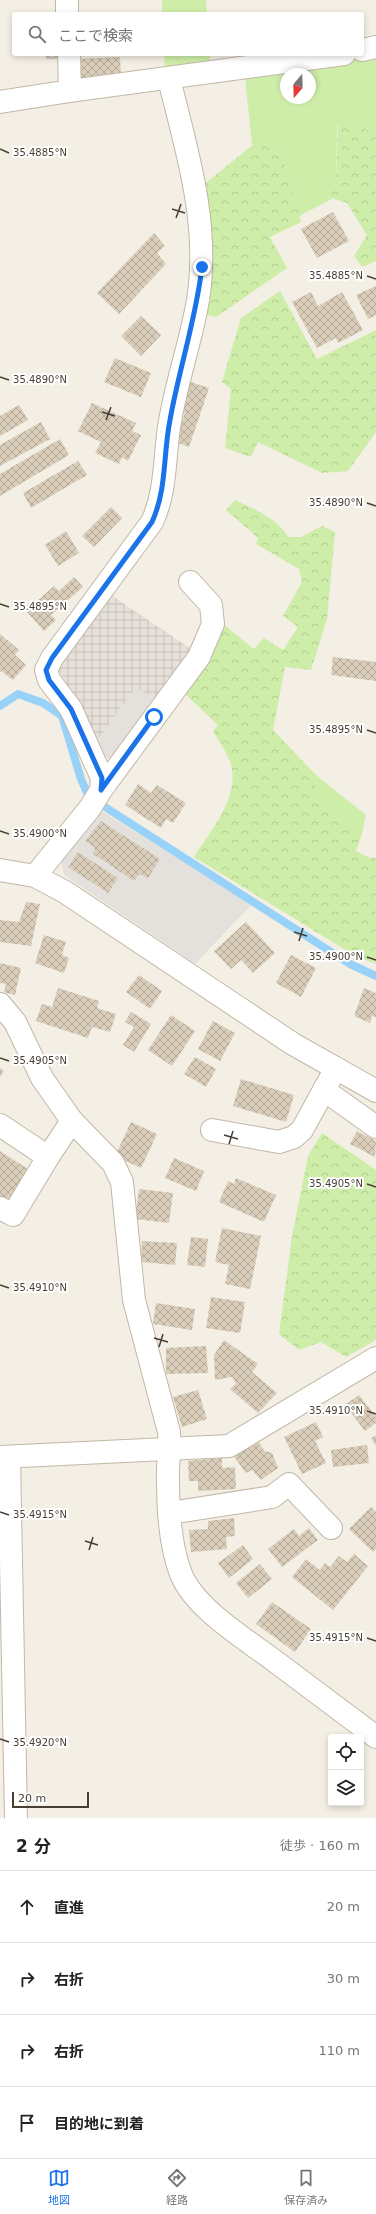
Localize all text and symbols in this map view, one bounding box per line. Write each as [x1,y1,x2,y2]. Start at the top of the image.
search box [12,12,364,56]
icon: search [26,23,48,45]
text: ここで検索 [58,27,133,45]
north arrow [280,68,316,104]
text: 35.4885°N [13,147,67,158]
route end [193,258,211,276]
text: 35.4885°N [309,270,363,281]
text: 35.4890°N [13,374,67,385]
text: 35.4890°N [309,497,363,508]
text: 35.4895°N [13,601,67,612]
route start [145,708,163,726]
text: 35.4895°N [309,724,363,735]
text: 35.4900°N [13,828,67,839]
text: 35.4900°N [309,951,363,962]
text: 35.4905°N [13,1055,67,1066]
text: 35.4905°N [309,1178,363,1189]
text: 35.4910°N [13,1282,67,1293]
text: 35.4910°N [309,1405,363,1416]
text: 35.4915°N [13,1509,67,1520]
text: 35.4915°N [309,1632,363,1643]
map controls [328,1734,364,1806]
button: locate [328,1734,364,1770]
text: 35.4920°N [13,1737,67,1748]
button: layers [328,1770,364,1806]
scale bar [12,1790,89,1809]
text: 20 m [18,1792,46,1805]
text: 2 分 [16,1836,51,1856]
text: 徒歩 · 160 m [280,1838,360,1853]
icon: ahead [16,1896,38,1918]
text: 直進 [54,1899,84,1917]
text: 20 m [327,1899,360,1914]
icon: right [16,1968,38,1990]
text: 右折 [54,1971,84,1989]
text: 30 m [327,1971,360,1986]
icon: right [16,2040,38,2062]
text: 右折 [54,2043,84,2061]
text: 110 m [318,2043,360,2058]
icon: arrive [16,2112,38,2134]
text: 目的地に到着 [54,2115,144,2133]
tab: 地図 [48,2167,70,2207]
tab: 経路 [166,2167,188,2207]
tab: 保存済み [284,2167,328,2207]

